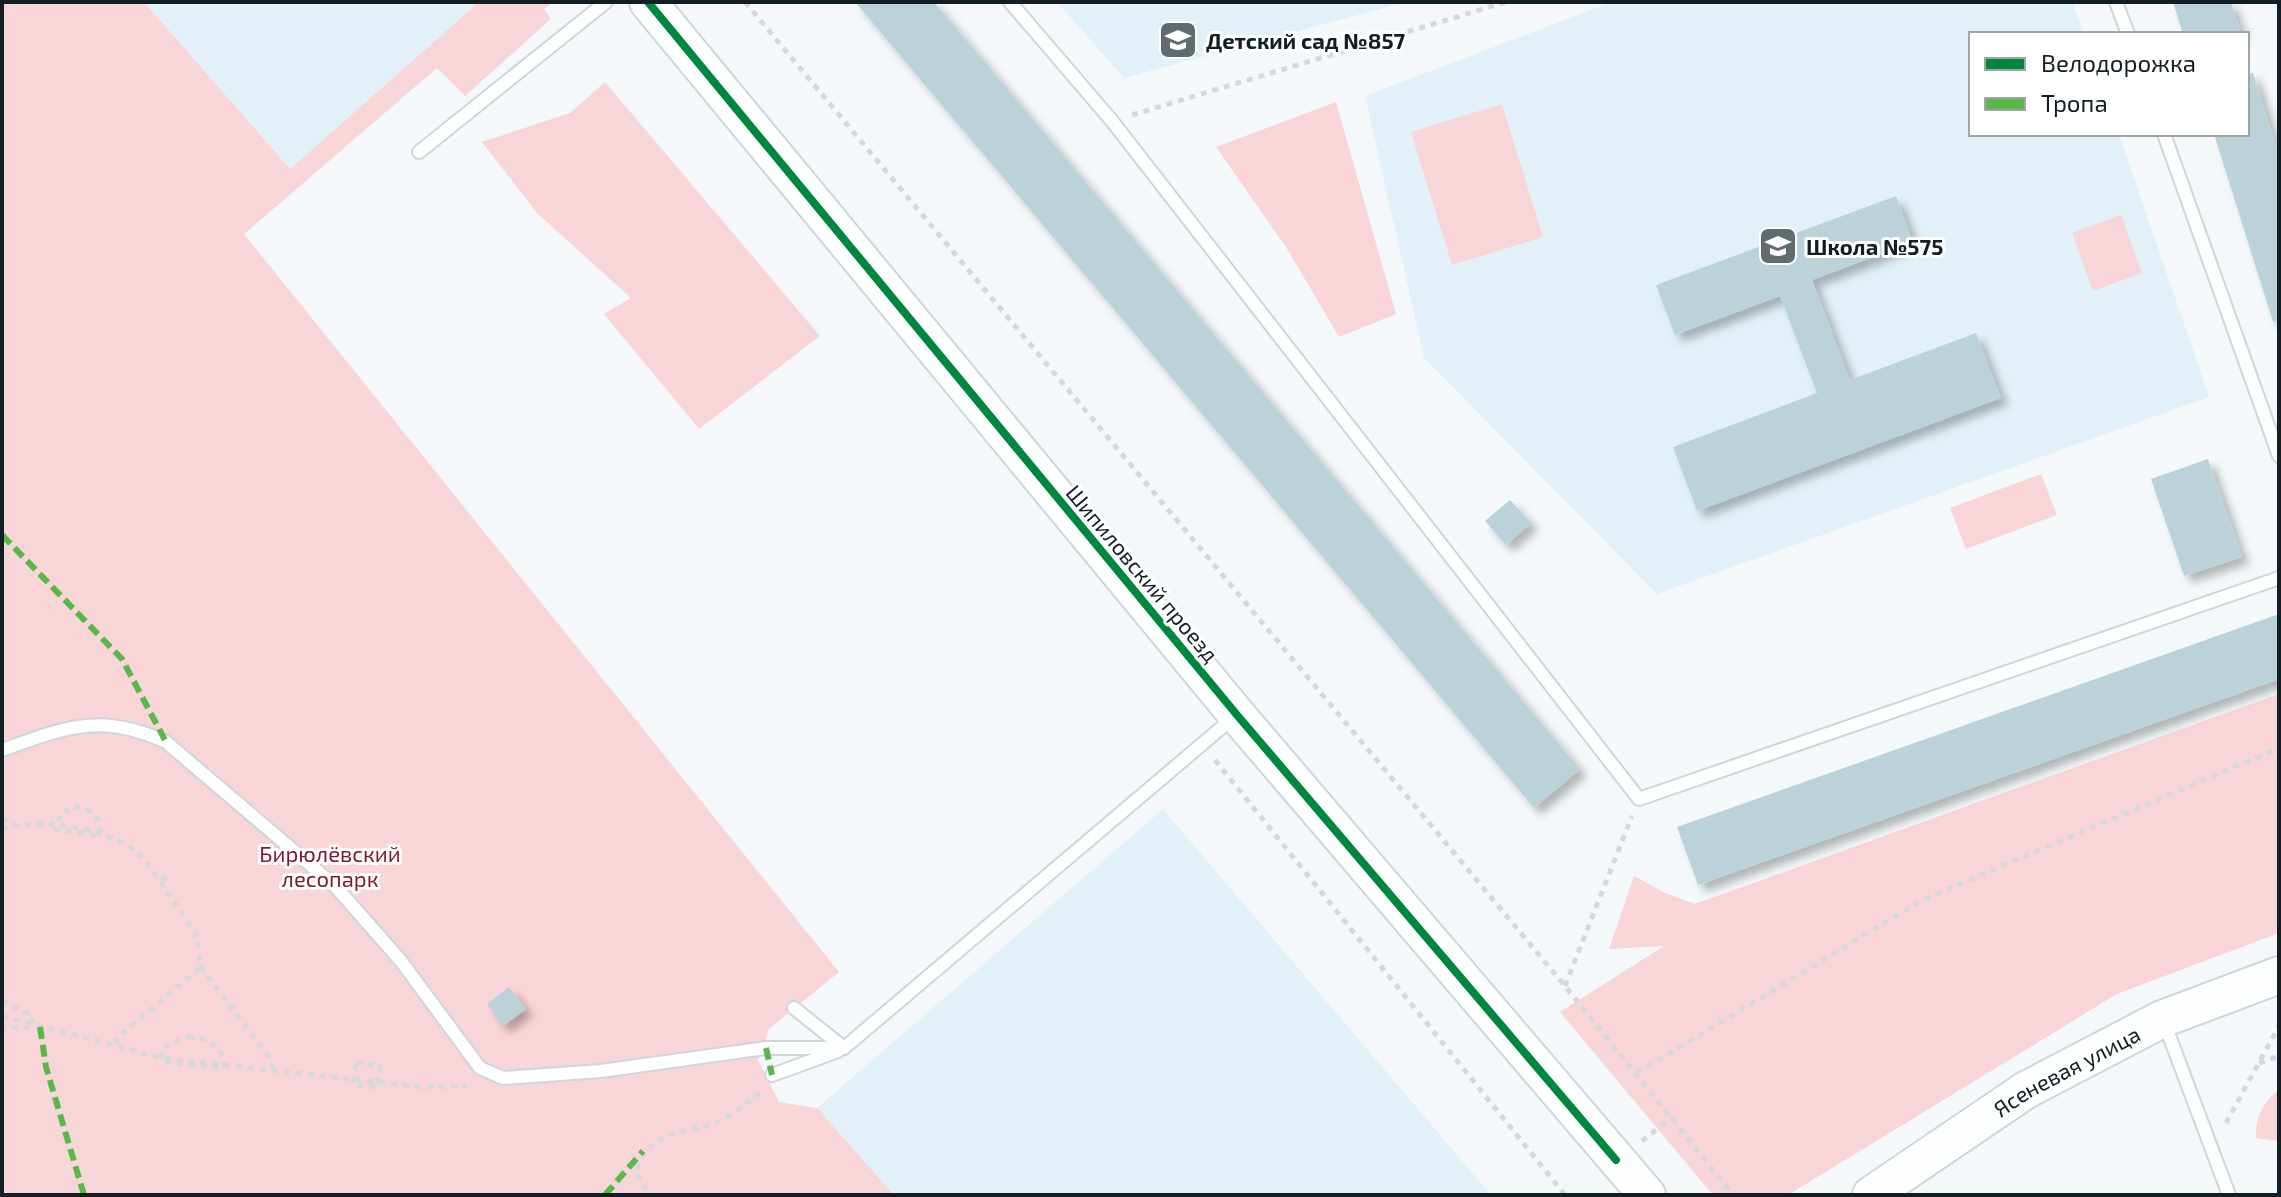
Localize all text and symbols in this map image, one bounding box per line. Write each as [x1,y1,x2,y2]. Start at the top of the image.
school or university icon: Детский сад №857 [1157,19,1199,61]
place label: Детский сад №857 [1206,27,1406,53]
legend [1969,32,2249,136]
text: Велодорожка [2041,48,2196,77]
text: Тропа [2041,88,2108,117]
school or university icon: Школа №575 [1757,225,1799,267]
place label: Школа №575 [1806,233,1943,259]
street label: Шипиловский проезд [1061,479,1225,667]
park label: Бирюлёвский лесопарк [259,840,401,891]
street label: Ясеневая улица [1988,1020,2144,1121]

